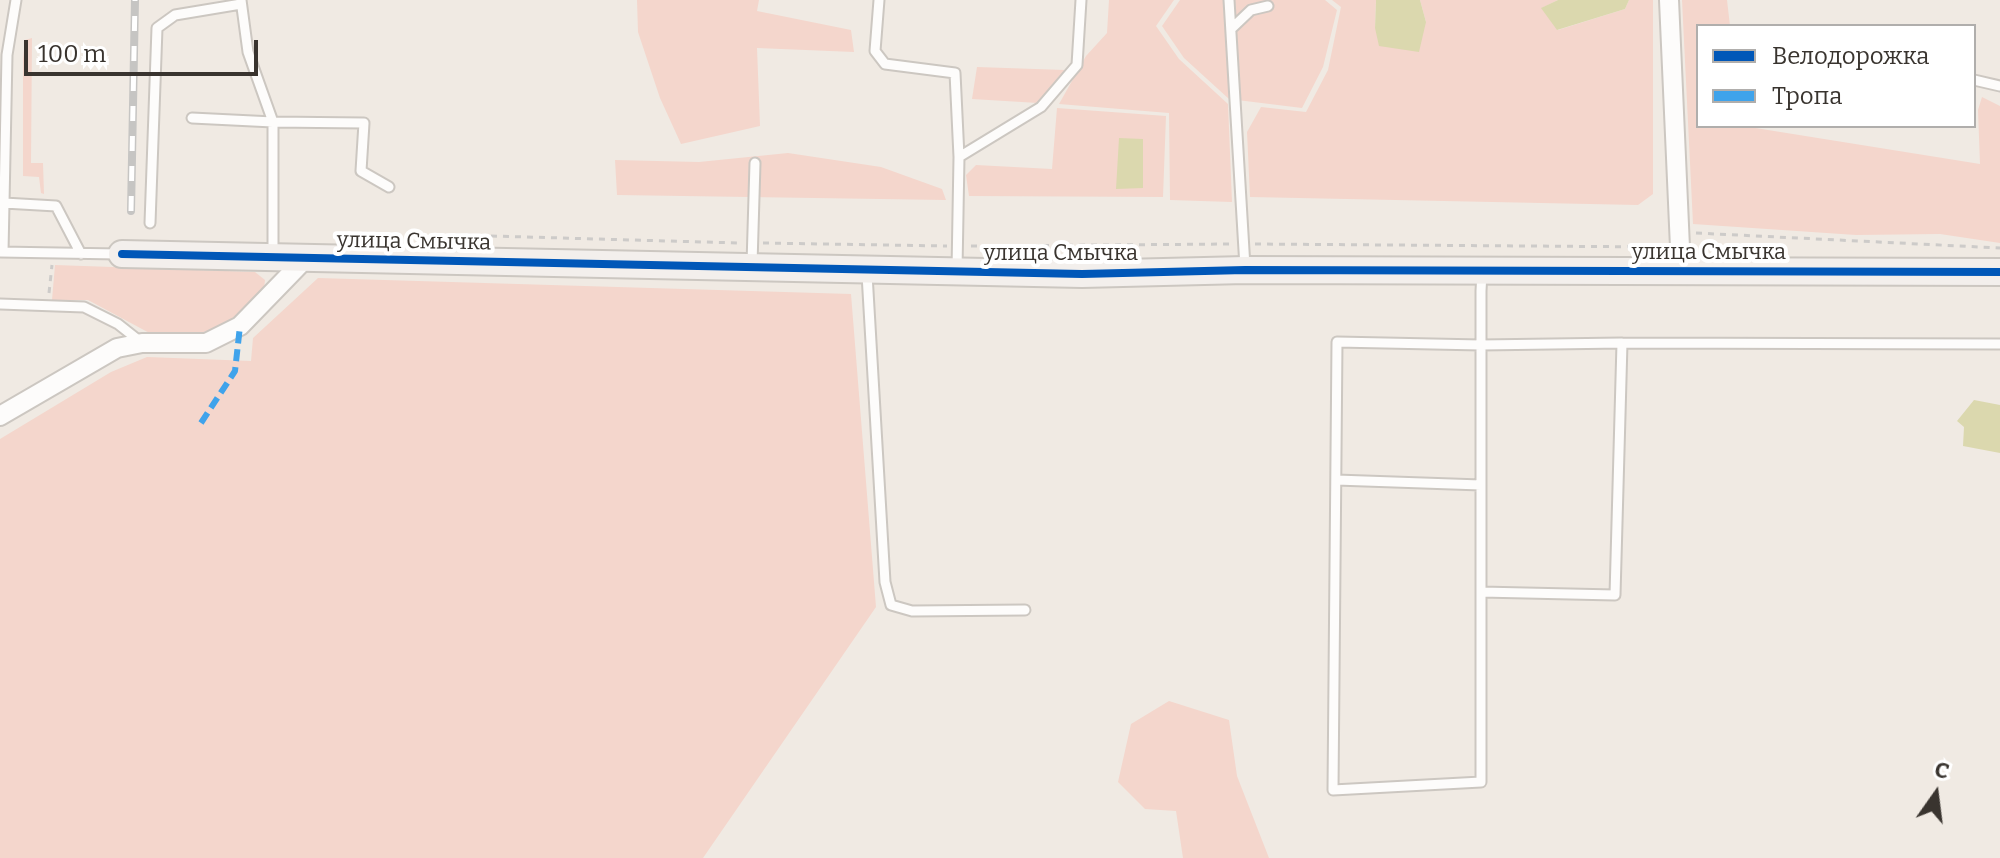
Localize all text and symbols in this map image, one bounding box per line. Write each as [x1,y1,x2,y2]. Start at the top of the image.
scale bar [28,24,262,74]
legend [1696,24,1976,128]
text: 100 m [38,40,106,68]
text: Велодорожка [1772,42,1929,70]
text: Тропа [1772,82,1843,110]
street label: улица Смычка [337,227,491,257]
street label: улица Смычка [1632,240,1786,266]
street label: улица Смычка [984,241,1138,267]
north arrow [1896,754,1976,834]
text: С [1932,755,1952,785]

